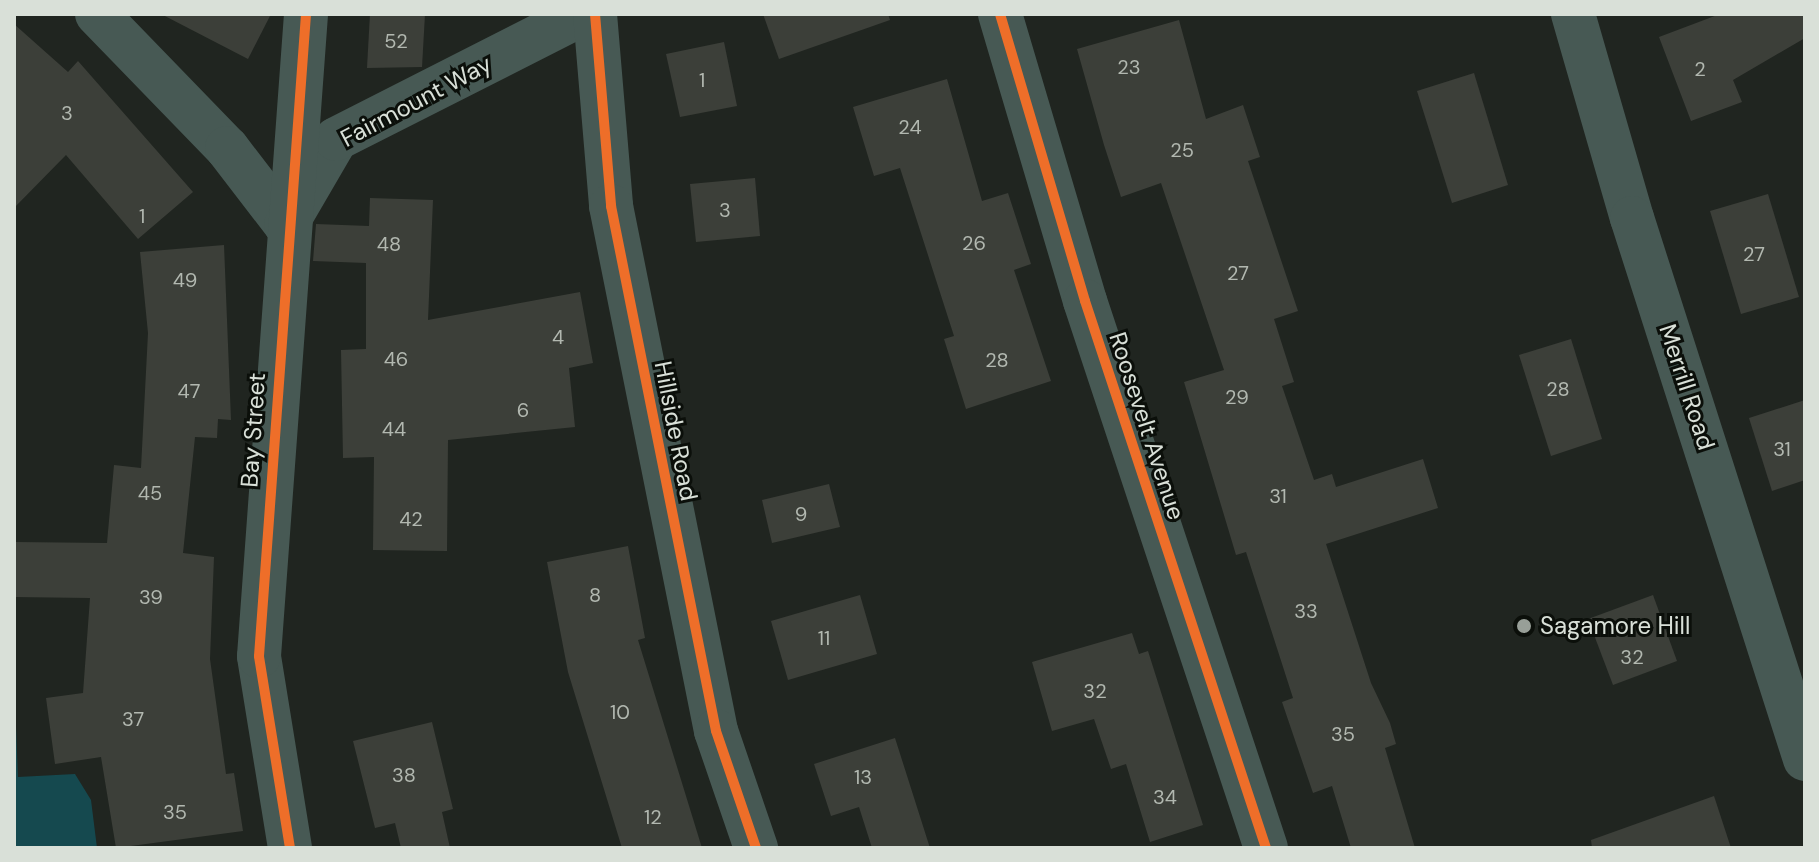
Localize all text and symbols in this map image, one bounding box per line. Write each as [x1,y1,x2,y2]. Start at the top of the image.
house number: 52 [384,29,408,53]
street label: Fairmount Way [336,49,496,153]
house number: 23 [1117,55,1141,79]
house number: 2 [1694,57,1706,81]
house number: 1 [699,68,705,92]
house number: 3 [61,101,73,125]
house number: 24 [898,115,922,139]
house number: 25 [1170,138,1194,162]
house number: 3 [719,198,731,222]
house number: 1 [139,204,145,228]
house number: 26 [962,231,986,255]
house number: 48 [377,232,401,256]
house number: 27 [1743,242,1765,266]
house number: 27 [1227,261,1249,285]
house number: 49 [173,268,197,292]
street label: Merrill Road [1653,321,1721,453]
house number: 4 [552,325,564,349]
street label: Roosevelt Avenue [1103,329,1191,523]
house number: 46 [384,347,408,371]
house number: 28 [985,348,1009,372]
street label: Hillside Road [648,359,704,503]
street label: Bay Street [235,372,271,488]
house number: 28 [1546,377,1570,401]
house number: 47 [178,379,200,403]
house number: 29 [1225,385,1249,409]
house number: 6 [517,398,529,422]
house number: 44 [382,417,406,441]
house number: 31 [1773,437,1791,461]
house number: 45 [138,481,162,505]
house number: 31 [1269,484,1287,508]
house number: 9 [795,502,807,526]
house number: 42 [399,507,423,531]
house number: 8 [589,583,601,607]
house number: 39 [139,585,163,609]
house number: 33 [1294,599,1318,623]
place label: Sagamore Hill [1540,612,1690,640]
marker: Sagamore Hill [1515,617,1533,635]
house number: 11 [818,626,830,650]
house number: 32 [1620,645,1644,669]
house number: 32 [1083,679,1107,703]
house number: 10 [610,700,630,724]
house number: 37 [122,707,144,731]
house number: 35 [1331,722,1355,746]
house number: 38 [392,763,416,787]
house number: 13 [854,765,872,789]
house number: 34 [1153,785,1177,809]
house number: 35 [163,800,187,824]
house number: 12 [644,805,662,829]

